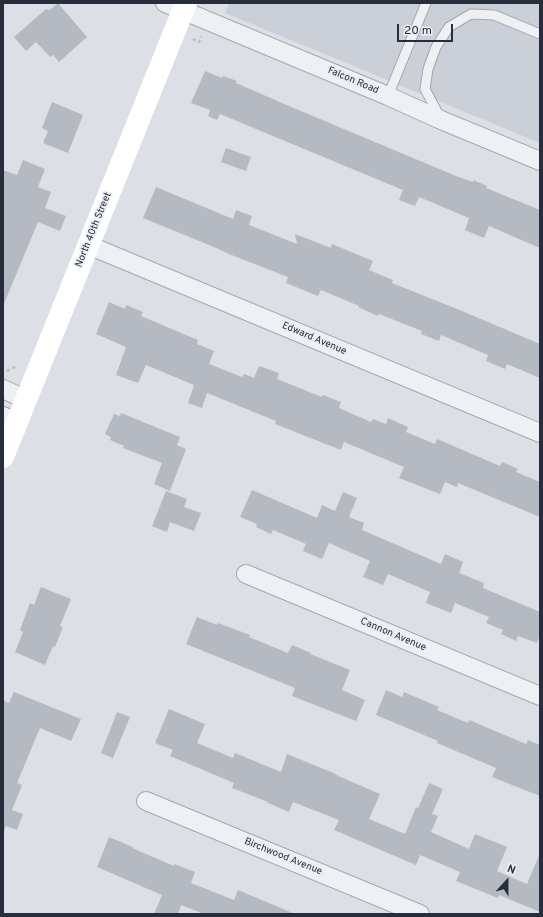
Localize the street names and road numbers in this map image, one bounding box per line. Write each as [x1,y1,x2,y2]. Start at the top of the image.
street label: Falcon Road [326,65,380,97]
street label: North 40th Street [73,191,115,269]
street label: Edward Avenue [280,320,348,358]
street label: Cannon Avenue [358,616,428,654]
street label: Birchwood Avenue [242,836,324,878]

